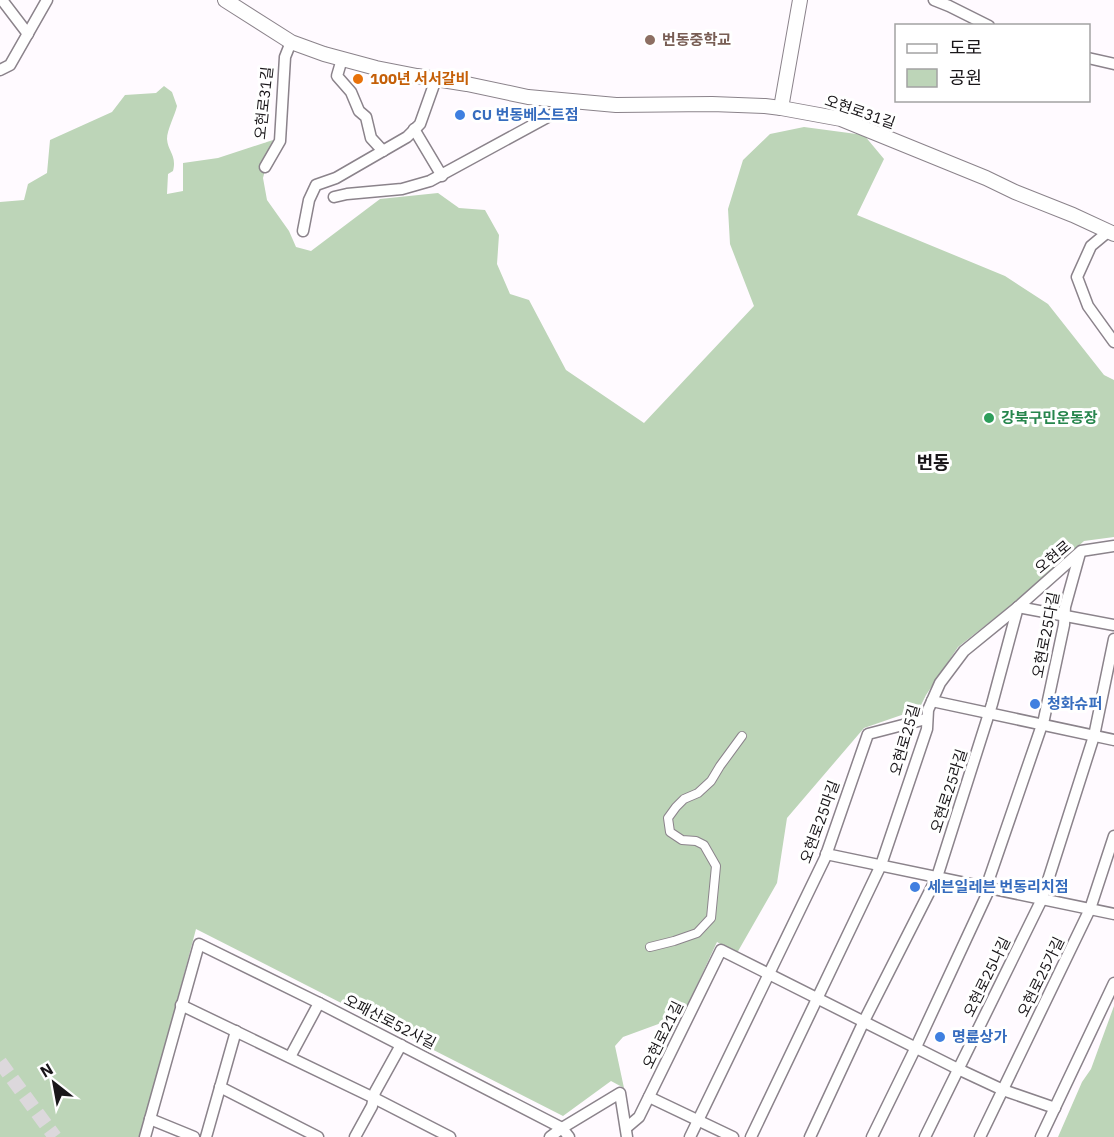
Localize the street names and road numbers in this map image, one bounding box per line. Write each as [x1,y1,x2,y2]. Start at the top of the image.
street label: 오현로31길 [250,66,277,140]
street label: 오현로31길 [822,91,898,132]
street label: 오현로 [1031,536,1075,577]
street label: 오현로25다길 [1028,590,1063,679]
street label: 오현로25길 [885,702,924,778]
street label: 오현로25라길 [926,747,971,835]
street label: 오현로25마길 [796,778,843,866]
street label: 오현로25나길 [959,934,1014,1020]
street label: 오현로25가길 [1013,934,1068,1020]
street label: 오패산로52사길 [341,990,439,1053]
street label: 오현로21길 [638,998,687,1072]

